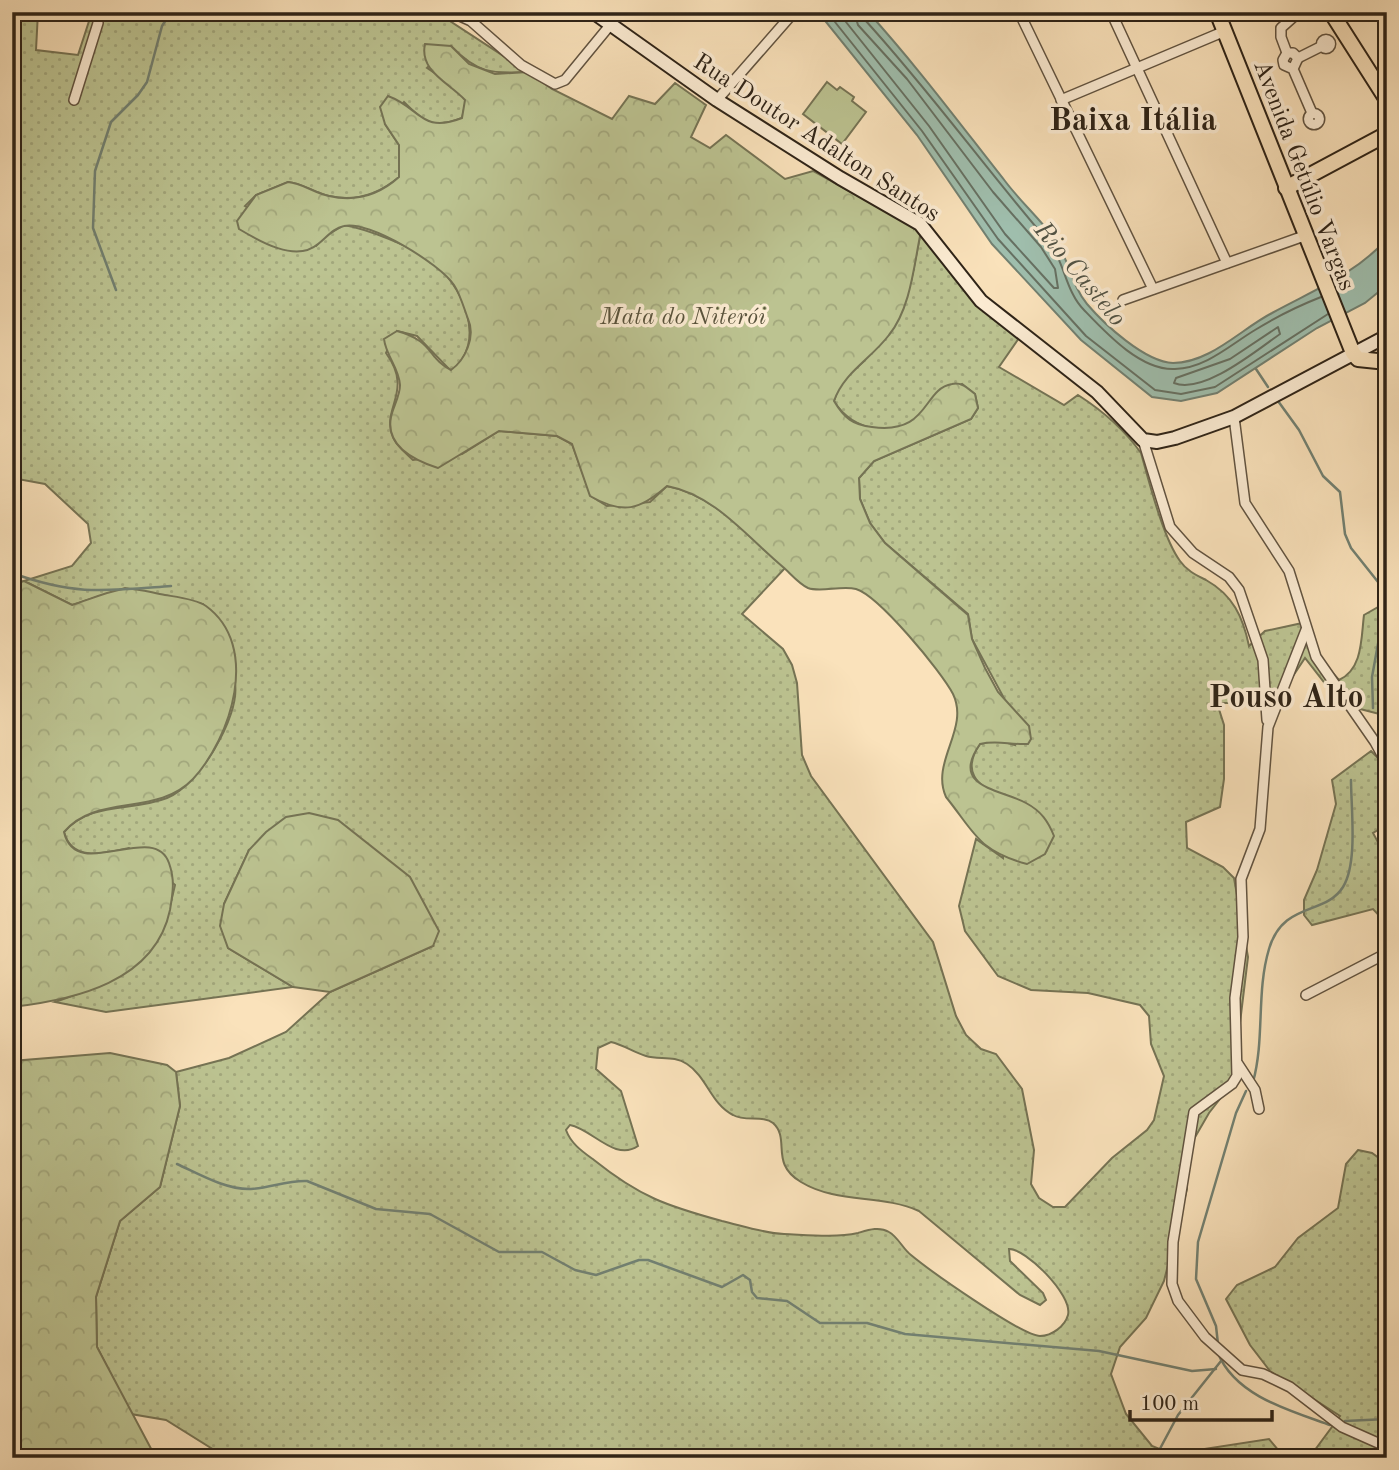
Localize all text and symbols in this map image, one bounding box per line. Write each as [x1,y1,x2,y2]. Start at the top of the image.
street label: Rua Doutor Adalton Santos [688,50,943,227]
street label: Avenida Getúlio Vargas [1248,57,1358,294]
district label: Baixa Itália [1049,106,1217,138]
water label: Rio Castelo [1028,216,1130,331]
park label: Mata do Niterói [599,306,766,330]
district label: Pouso Alto [1208,683,1364,715]
scale bar [1130,1379,1271,1423]
text: 100 m [1140,1394,1199,1415]

